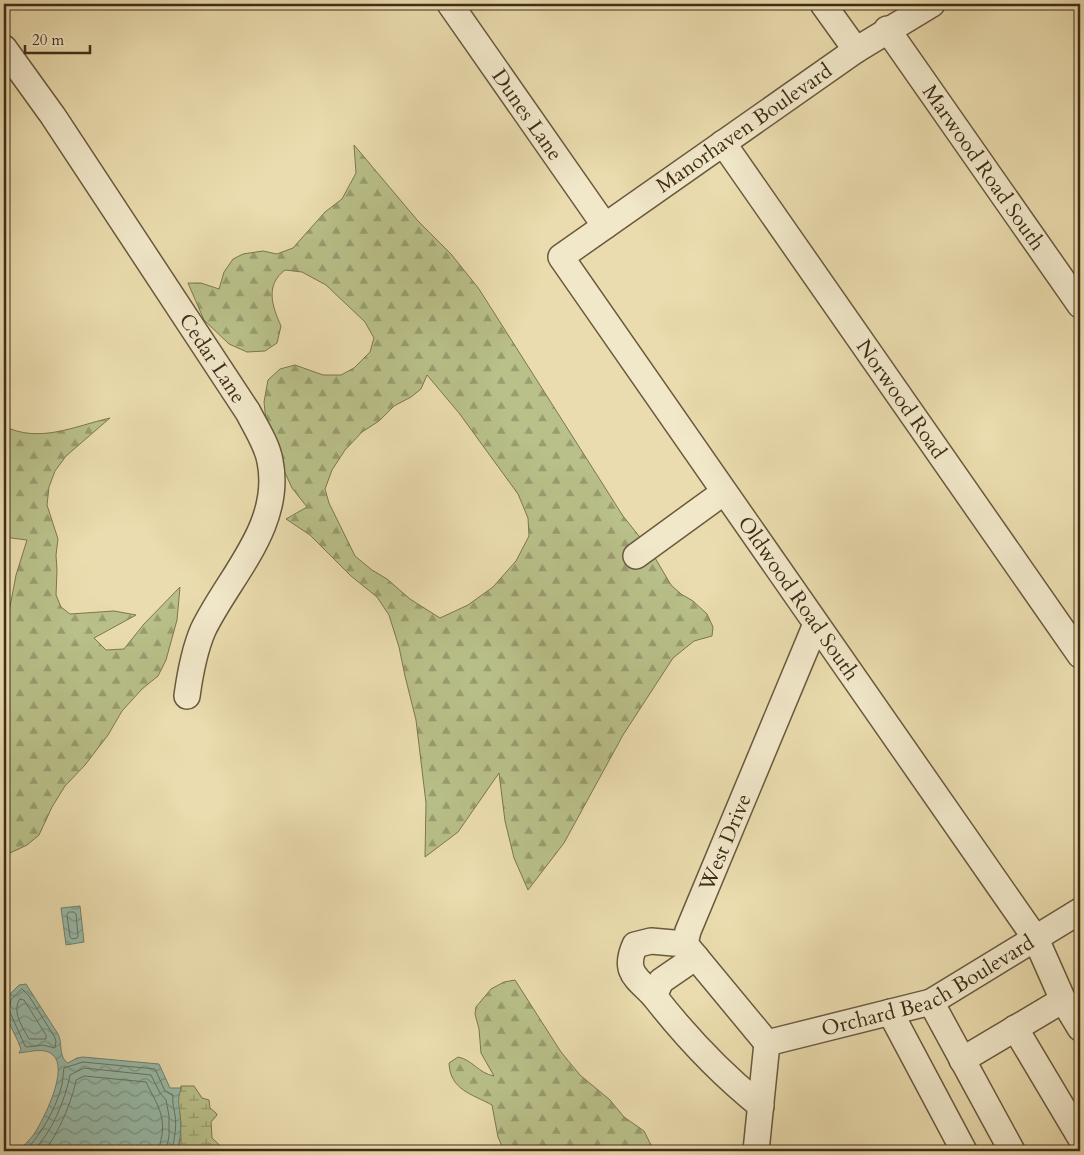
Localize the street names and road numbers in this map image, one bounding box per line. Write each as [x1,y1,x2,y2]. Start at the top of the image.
street label: Manorhaven Boulevard [650,57,838,200]
street label: Dunes Lane [485,63,569,167]
street label: Marwood Road South [915,79,1052,257]
street label: Cedar Lane [172,308,253,409]
street label: Norwood Road [849,334,953,465]
street label: Oldwood Road South [731,510,866,687]
street label: West Drive [692,789,759,896]
street label: Orchard Beach Boulevard [819,928,1040,1044]

